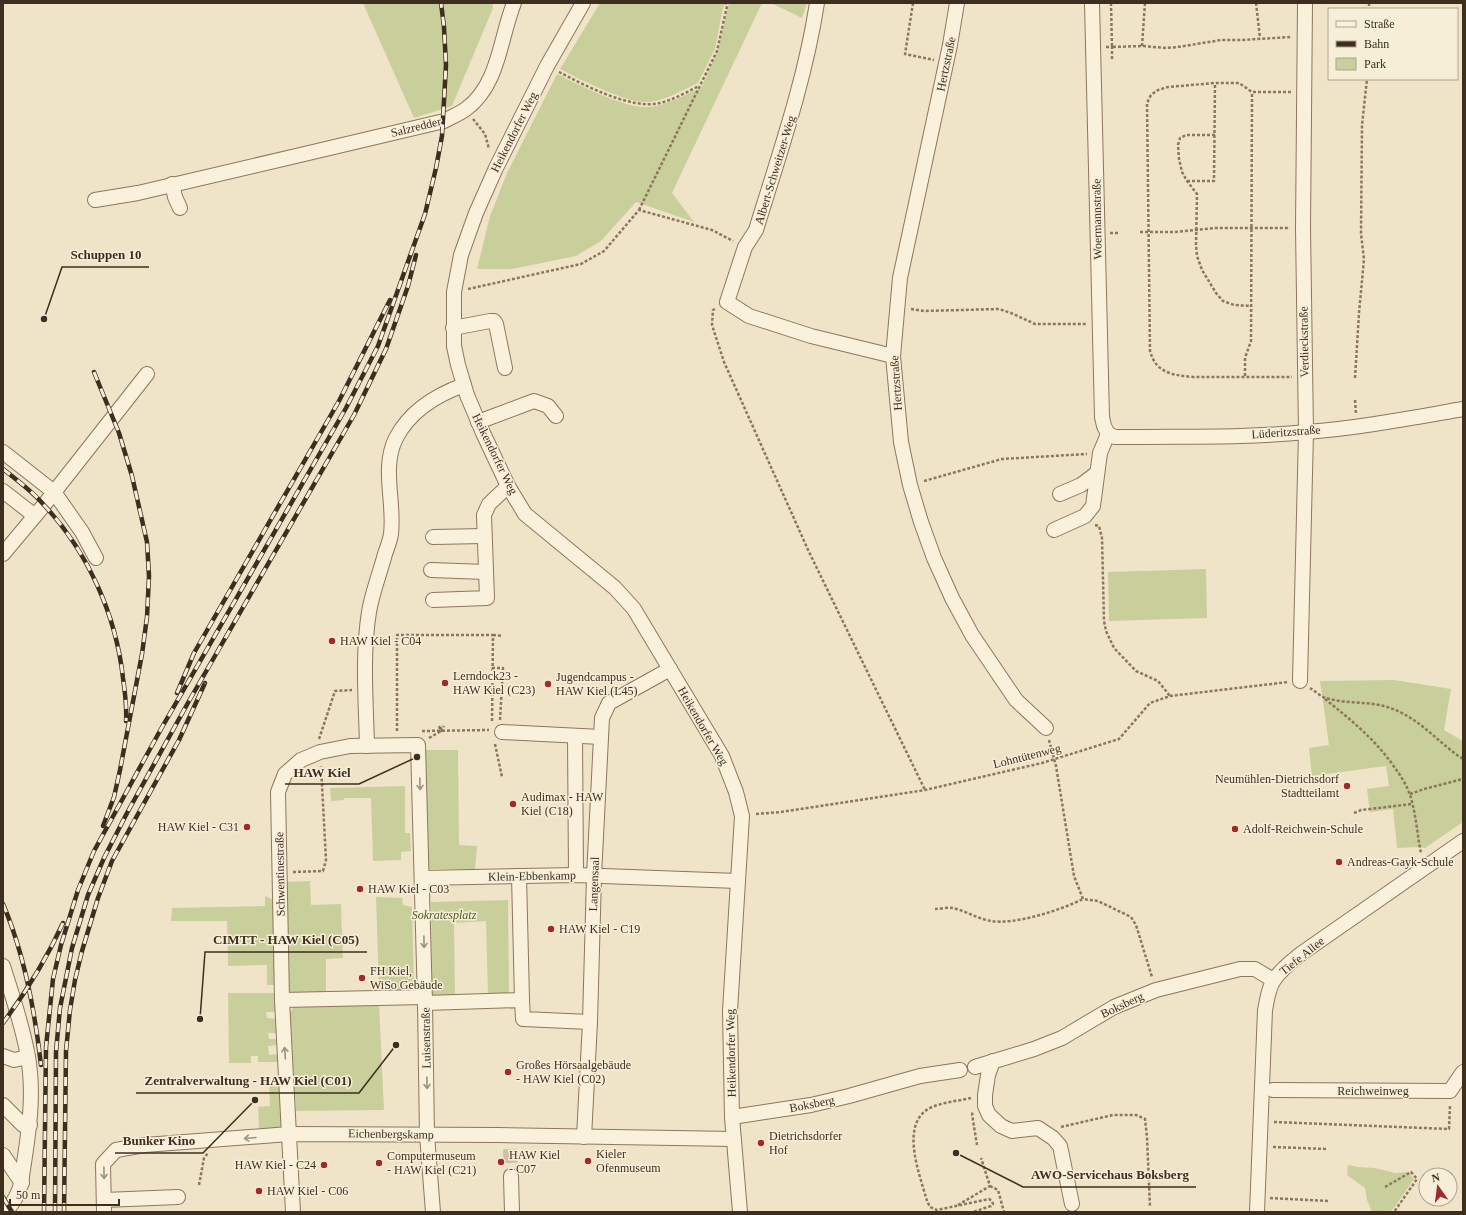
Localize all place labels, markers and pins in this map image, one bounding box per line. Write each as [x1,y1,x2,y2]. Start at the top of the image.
callout: Schuppen 10 [62,242,149,267]
place label: HAW Kiel - C04 [340,634,421,648]
marker: HAW Kiel - C04 [327,636,337,646]
place label: Lerndock23 - HAW Kiel (C23) [453,669,535,697]
place label: Jugendcampus - HAW Kiel (L45) [556,670,637,698]
marker: Lerndock23 - HAW Kiel (C23) [440,678,450,688]
marker: Jugendcampus - HAW Kiel (L45) [543,679,553,689]
callout: HAW Kiel [285,759,359,784]
place label: Neumühlen-Dietrichsdorf Stadtteilamt [1215,772,1340,800]
marker: Neumühlen-Dietrichsdorf Stadtteilamt [1342,781,1352,791]
place label: Audimax - HAW Kiel (C18) [521,790,604,818]
marker: Audimax - HAW Kiel (C18) [508,799,518,809]
place label: HAW Kiel - C31 [158,820,239,834]
marker: HAW Kiel - C31 [242,822,252,832]
place label: Adolf-Reichwein-Schule [1243,822,1363,836]
marker: Adolf-Reichwein-Schule [1230,824,1240,834]
place label: Andreas-Gayk-Schule [1347,855,1454,869]
marker: Andreas-Gayk-Schule [1334,857,1344,867]
place label: HAW Kiel - C03 [368,882,449,896]
marker: HAW Kiel - C03 [355,884,365,894]
place label: HAW Kiel - C19 [559,922,640,936]
marker: HAW Kiel - C19 [546,924,556,934]
callout: CIMTT - HAW Kiel (C05) [205,927,367,952]
place label: FH Kiel, WiSo Gebäude [370,964,443,992]
marker: FH Kiel, WiSo Gebäude [357,973,367,983]
place label: Großes Hörsaalgebäude - HAW Kiel (C02) [516,1058,631,1086]
marker: Großes Hörsaalgebäude - HAW Kiel (C02) [503,1067,513,1077]
callout: Zentralverwaltung - HAW Kiel (C01) [136,1068,359,1093]
callout: Bunker Kino [115,1128,203,1153]
place label: Dietrichsdorfer Hof [769,1129,842,1157]
marker: Dietrichsdorfer Hof [756,1138,766,1148]
place label: Kieler Ofenmuseum [596,1147,661,1175]
place label: HAW Kiel - C07 [509,1148,561,1176]
place label: Computermuseum - HAW Kiel (C21) [387,1149,476,1177]
marker: Kieler Ofenmuseum [583,1156,593,1166]
marker: HAW Kiel - C07 [496,1157,506,1167]
place label: HAW Kiel - C24 [235,1158,316,1172]
marker: Computermuseum - HAW Kiel (C21) [374,1158,384,1168]
marker: HAW Kiel - C24 [319,1160,329,1170]
callout: AWO-Servicehaus Boksberg [1023,1162,1196,1187]
place label: HAW Kiel - C06 [267,1184,348,1198]
marker: HAW Kiel - C06 [254,1186,264,1196]

